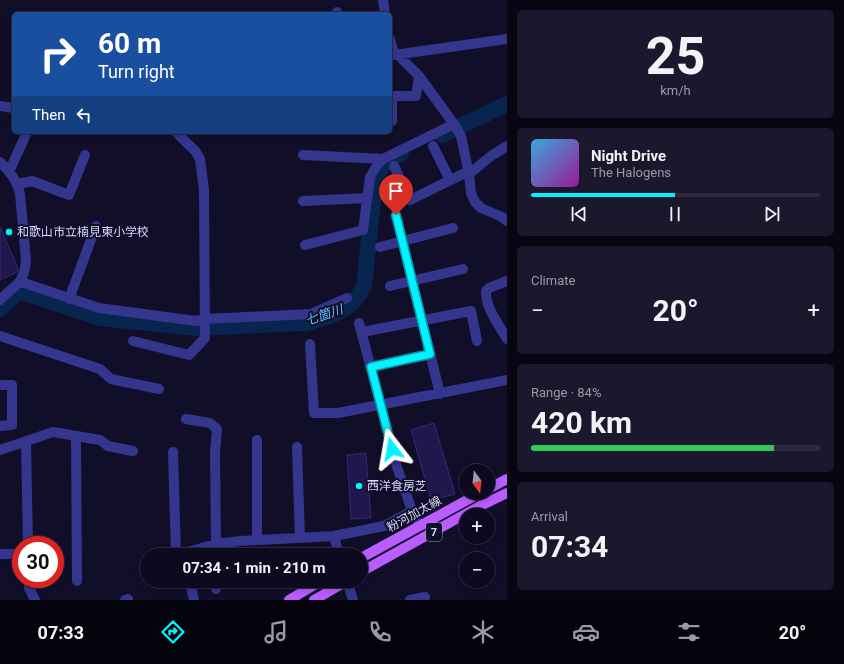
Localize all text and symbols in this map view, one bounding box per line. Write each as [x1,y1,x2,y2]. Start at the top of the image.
text: 25 [646,26,705,87]
text: 60 m [98,27,161,60]
icon: right [32,28,84,80]
text: Turn right [98,61,175,82]
text: km/h [660,83,691,98]
icon: left [73,104,95,126]
text: Then [32,106,65,124]
text: Night Drive [591,147,666,165]
text: The Halogens [591,165,671,180]
pin [379,174,413,215]
icon: arrive [385,180,407,202]
icon: previous [568,203,590,225]
icon: pause [664,203,686,225]
icon: next [761,203,783,225]
place label: 和歌山市立楠見東小学校 [17,225,149,239]
marker: 和歌山市立楠見東小学校 [4,227,14,237]
text: Climate [531,273,575,288]
text: 20° [652,293,699,328]
text: − [531,298,544,323]
text: + [808,298,820,323]
water label: 七箇川 [303,301,347,328]
text: Range · 84% [531,385,601,400]
text: 420 km [531,405,632,440]
position arrow [371,428,413,470]
north arrow [459,464,495,500]
map controls [459,464,495,588]
place label: 西洋食房芝 [367,479,427,493]
marker: 西洋食房芝 [354,481,364,491]
street label: 粉河加太線 [384,493,444,535]
button: + [459,508,495,544]
text: Arrival [531,509,568,524]
road number: 7 [426,523,442,541]
text: 07:34 [531,529,608,564]
speed limit sign: 30 [12,536,64,588]
button: − [459,552,495,588]
text: 07:34 · 1 min · 210 m [183,559,325,577]
icon: directions [159,618,187,646]
icon: music [262,618,290,646]
icon: phone [366,618,394,646]
icon: climate [469,618,497,646]
icon: car [572,618,600,646]
icon: filters [675,618,703,646]
text: 07:33 [38,622,84,643]
text: 20° [779,622,806,643]

